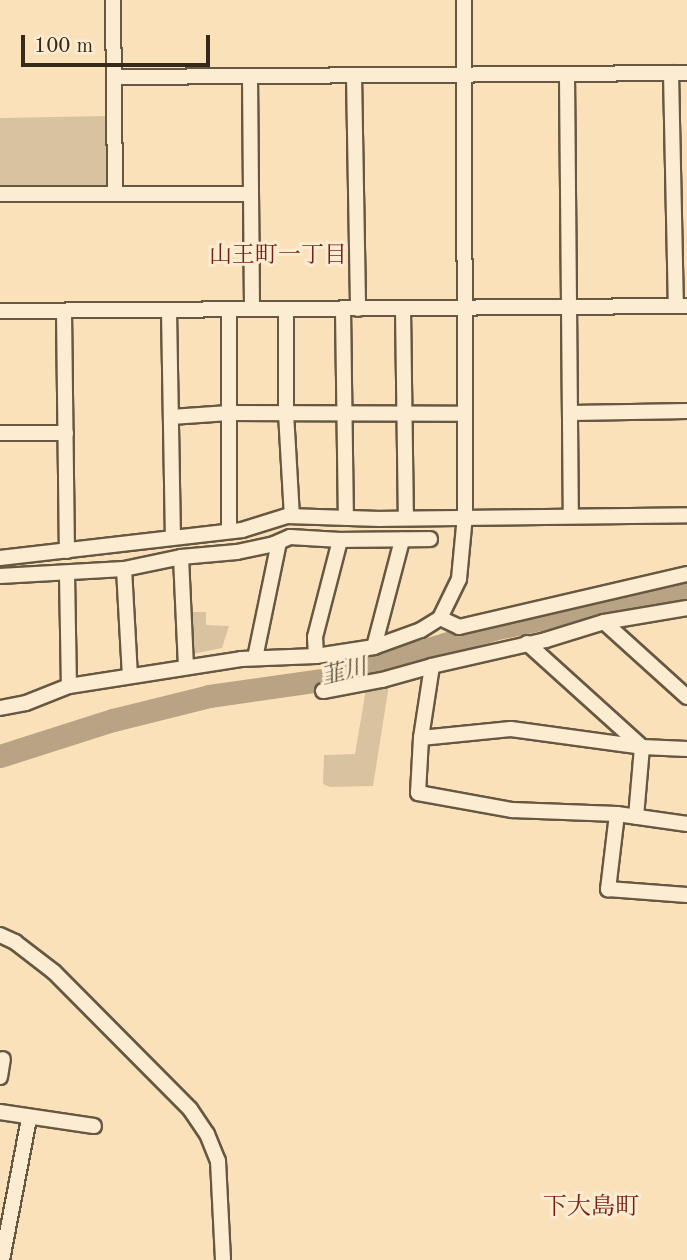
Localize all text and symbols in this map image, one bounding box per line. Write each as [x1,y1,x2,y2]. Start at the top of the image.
scale bar [24,21,214,65]
text: 100 m [34,36,93,57]
district label: 山王町一丁目 [209,242,347,270]
water label: 韮川 [318,654,370,692]
district label: 下大島町 [543,1195,639,1223]

